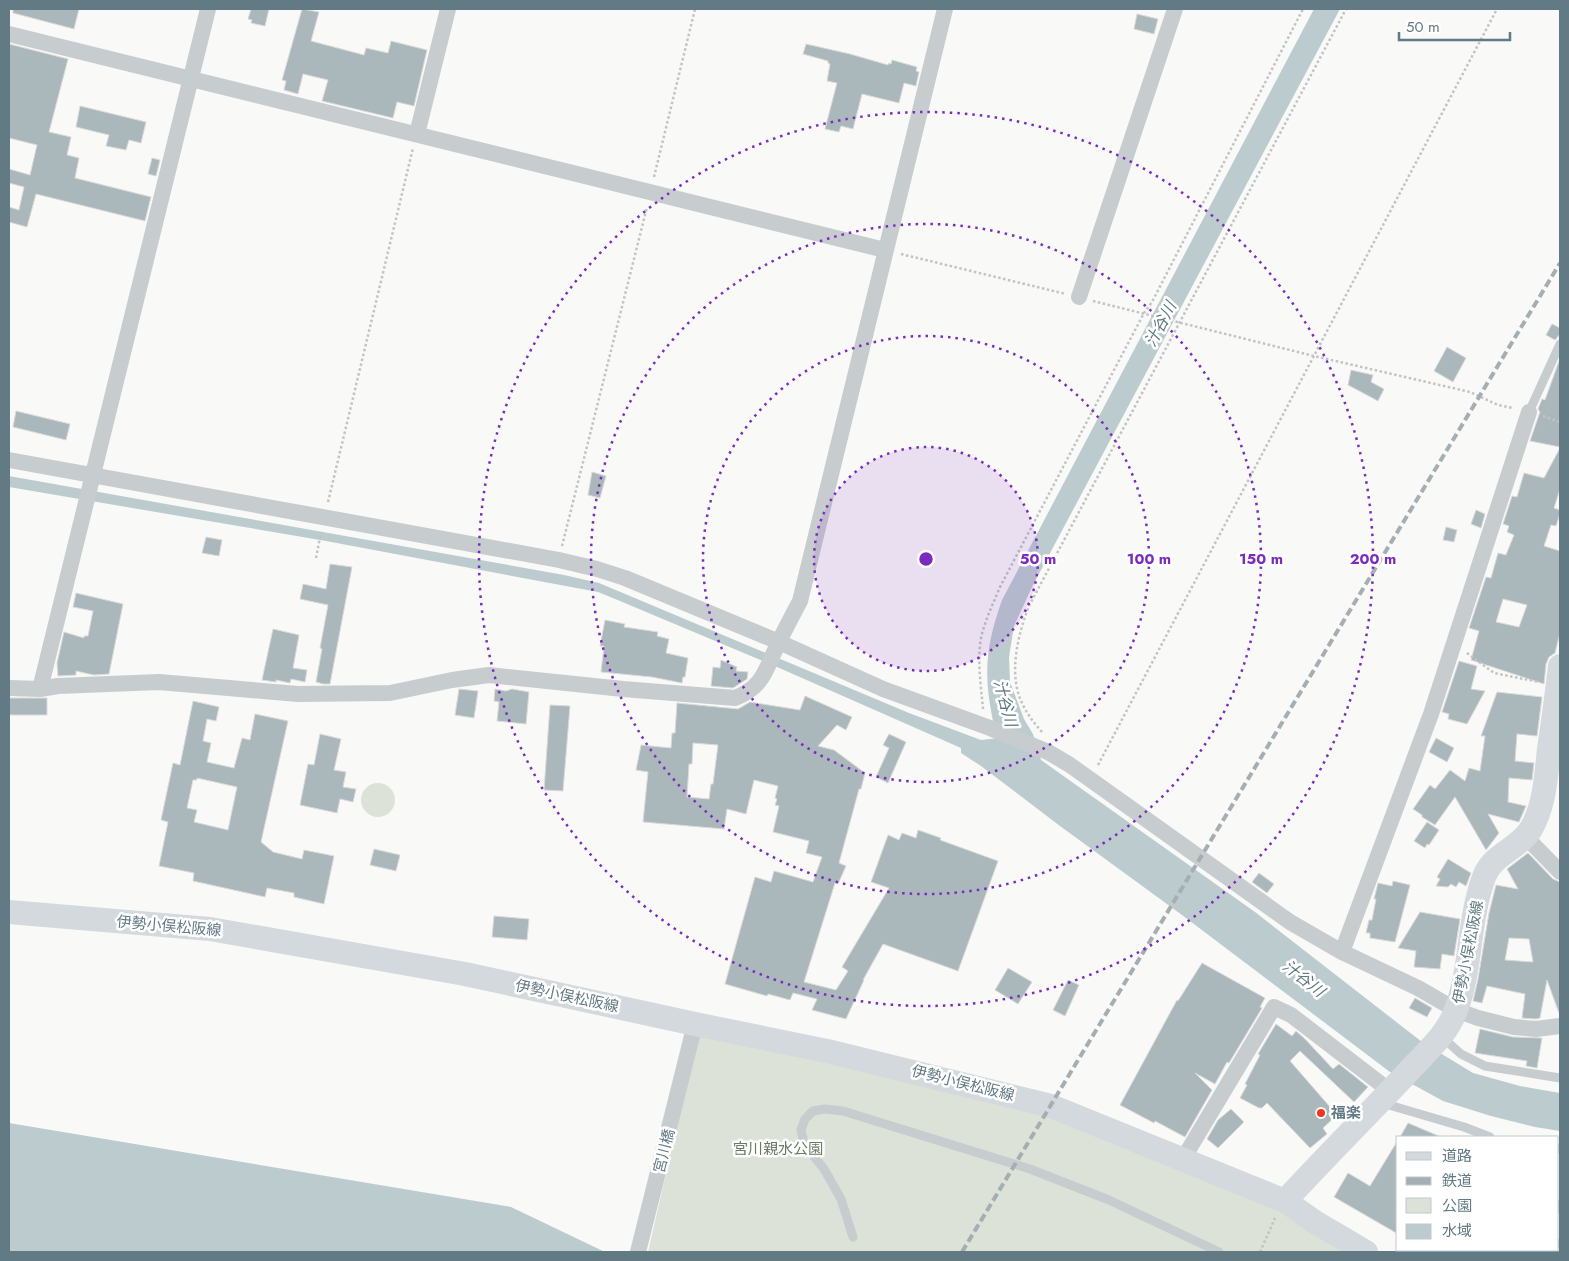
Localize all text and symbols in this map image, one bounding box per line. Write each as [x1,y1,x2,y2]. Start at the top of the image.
scale bar [1399,10,1510,42]
text: 50 m [1406,16,1440,38]
water label: 汁谷川 [1139,296,1183,351]
text: 50 m [1020,548,1056,570]
text: 100 m [1127,548,1171,570]
text: 150 m [1239,548,1283,570]
text: 200 m [1350,548,1396,570]
centre of rings [917,550,935,568]
water label: 汁谷川 [988,677,1023,731]
street label: 伊勢小俣松阪線 [1447,898,1489,1006]
street label: 伊勢小俣松阪線 [116,910,222,942]
water label: 汁谷川 [1278,955,1331,1003]
street label: 伊勢小俣松阪線 [513,974,621,1018]
street label: 伊勢小俣松阪線 [909,1060,1017,1106]
place label: 福楽 [1330,1102,1361,1124]
marker: 福楽 [1315,1107,1327,1119]
street label: 宮川橋 [648,1126,680,1176]
legend [1396,1136,1559,1251]
park label: 宮川親水公園 [733,1138,823,1160]
text: 道路 [1442,1145,1472,1167]
text: 鉄道 [1442,1170,1472,1192]
text: 公園 [1442,1195,1472,1217]
text: 水域 [1442,1220,1472,1242]

